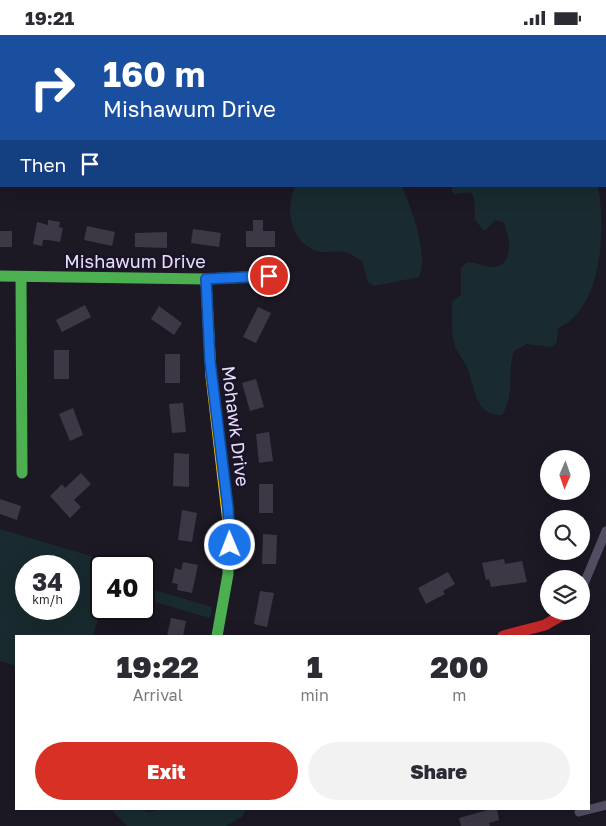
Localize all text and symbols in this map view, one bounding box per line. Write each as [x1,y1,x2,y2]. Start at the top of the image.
text: 19:21 [25,6,74,29]
text: 160 m [103,53,205,95]
icon: right [20,55,85,120]
text: Mishawum Drive [103,95,276,122]
icon: arrive [76,150,104,178]
text: Then [20,153,66,176]
street label: Mishawum Drive [64,250,206,272]
pin [248,255,290,297]
icon: arrive [255,262,283,290]
street label: Mohawk Drive [218,365,254,487]
north arrow [540,450,590,500]
map controls [540,450,590,620]
button: search [540,510,590,560]
position arrow [203,518,255,570]
speed limit sign: 40 [90,555,155,620]
text: 34 [32,566,63,597]
button: layers [540,570,590,620]
text: km/h [32,592,63,607]
text: 19:22 [117,649,199,685]
text: 1 [307,649,323,685]
text: 200 [430,649,488,685]
text: Arrival [133,685,183,705]
text: min [300,685,329,705]
text: m [452,685,466,705]
button: Exit [35,742,298,800]
button: Share [308,742,570,800]

